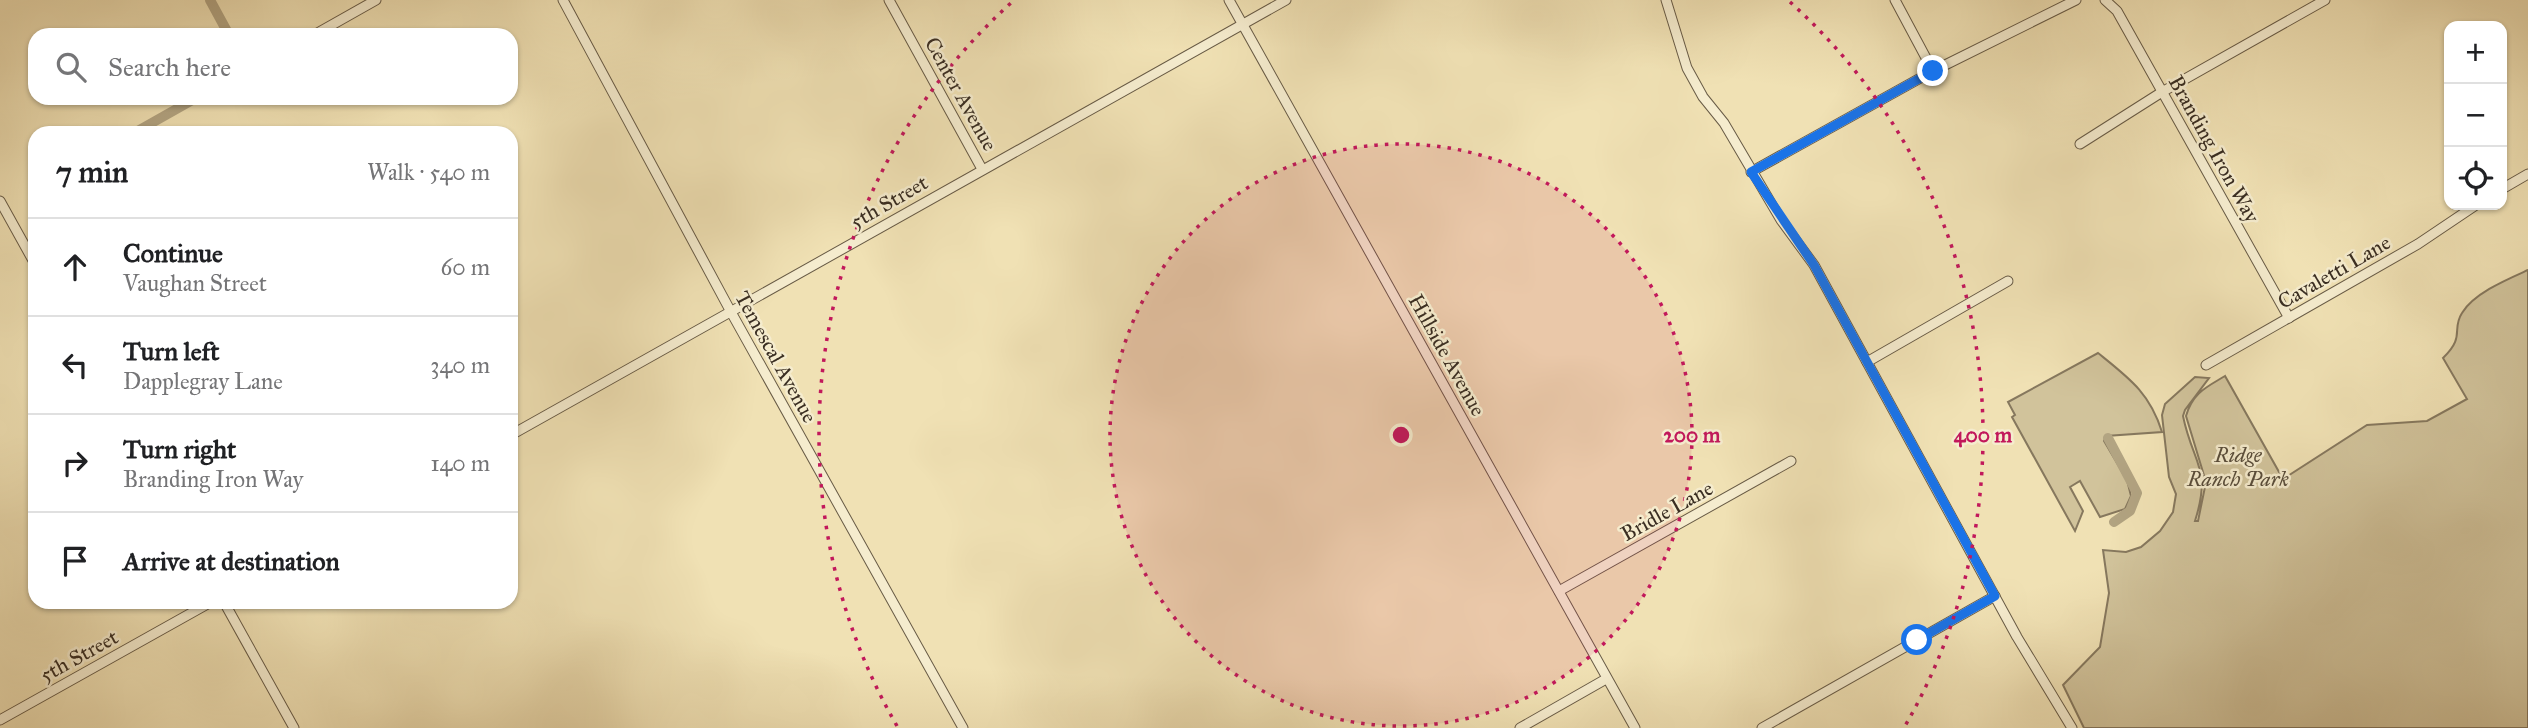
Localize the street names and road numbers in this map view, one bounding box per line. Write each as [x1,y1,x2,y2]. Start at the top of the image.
street label: Center Avenue [919,33,1003,156]
street label: Branding Iron Way [2163,71,2266,228]
street label: 5th Street [845,169,933,235]
street label: Cavaletti Lane [2273,229,2395,315]
street label: Temescal Avenue [729,287,823,428]
street label: Hillside Avenue [1403,289,1491,421]
street label: Bridle Lane [1616,475,1718,547]
street label: 5th Street [35,624,123,688]

